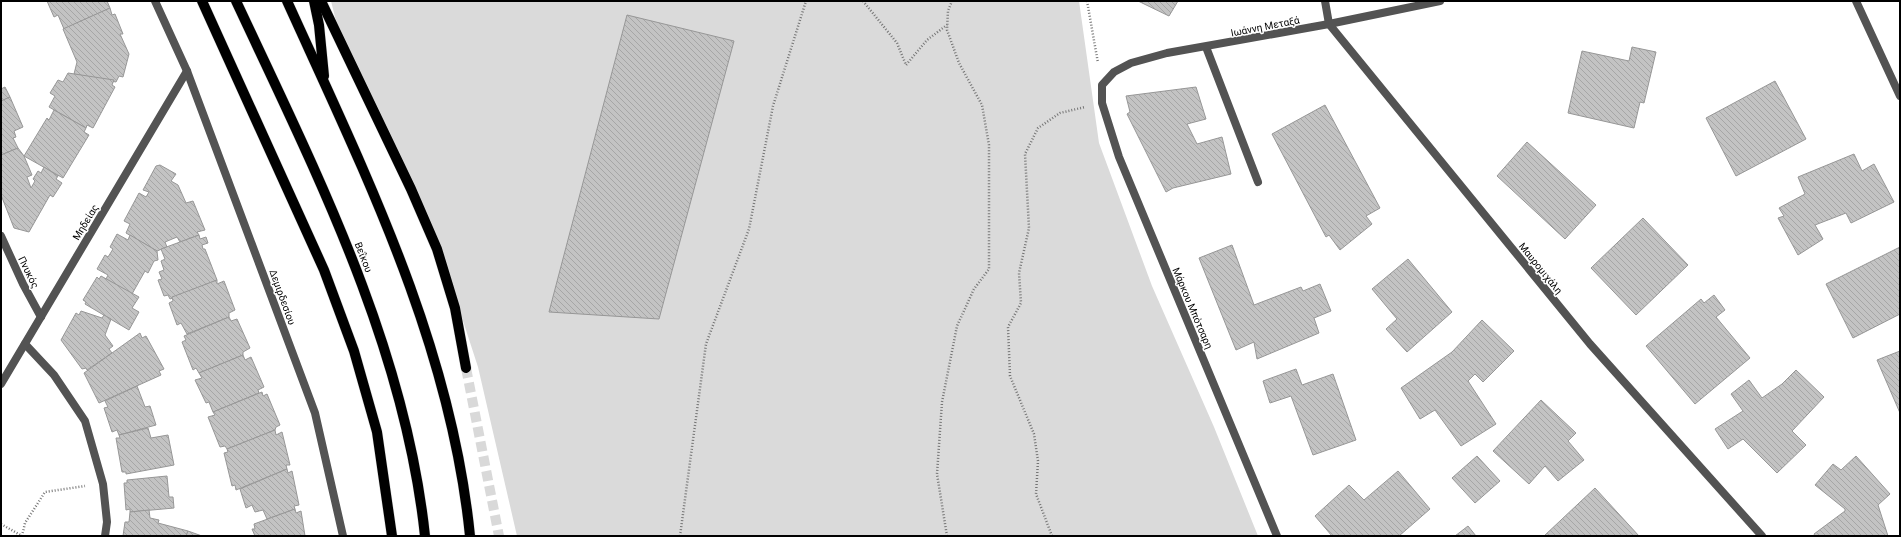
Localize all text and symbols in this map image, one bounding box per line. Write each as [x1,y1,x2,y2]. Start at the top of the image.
street label: Ιωάννη Μεταξά [1230,14,1301,40]
street label: Μηδείας [70,202,101,243]
street label: Βεΐκου [353,240,375,274]
street label: Μαυρομιχάλη [1517,241,1565,296]
street label: Πνυκός [15,254,41,290]
street label: Μάρκου Μπότσαρη [1170,266,1215,351]
street label: Δεμιρδεσίου [267,268,298,326]

